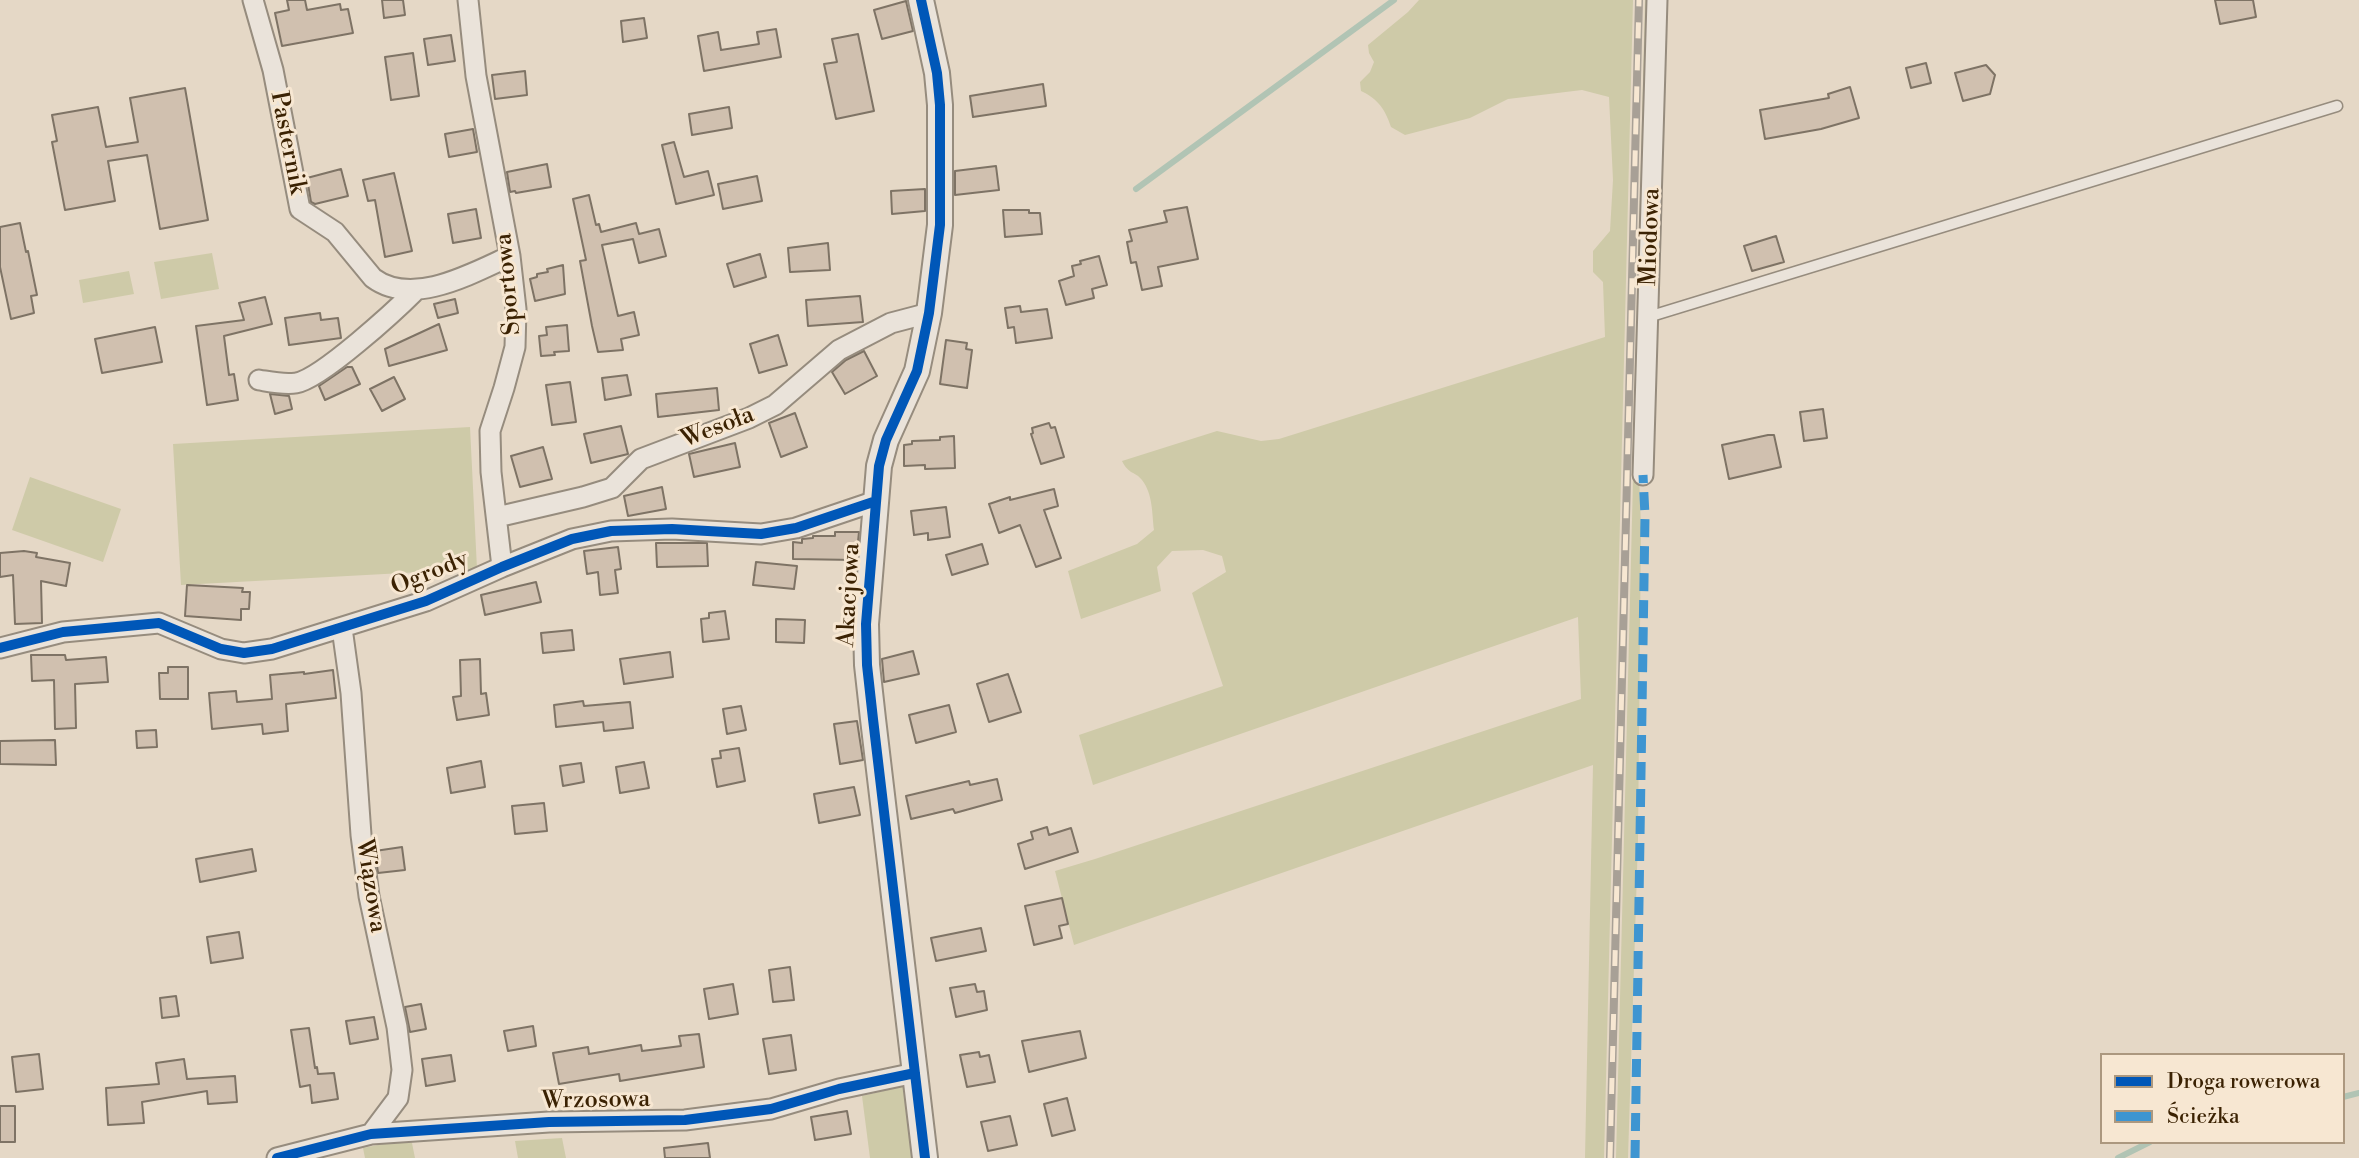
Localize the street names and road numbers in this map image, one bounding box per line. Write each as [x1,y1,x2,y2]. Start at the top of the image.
street label: Pasternik [263,89,311,197]
street label: Miodowa [1635,187,1667,287]
street label: Sportowa [490,232,528,336]
street label: Wesoła [678,401,758,455]
street label: Akacjowa [833,542,867,648]
street label: Ogrody [387,545,473,603]
street label: Wiązowa [348,837,392,935]
street label: Wrzosowa [541,1086,651,1116]

